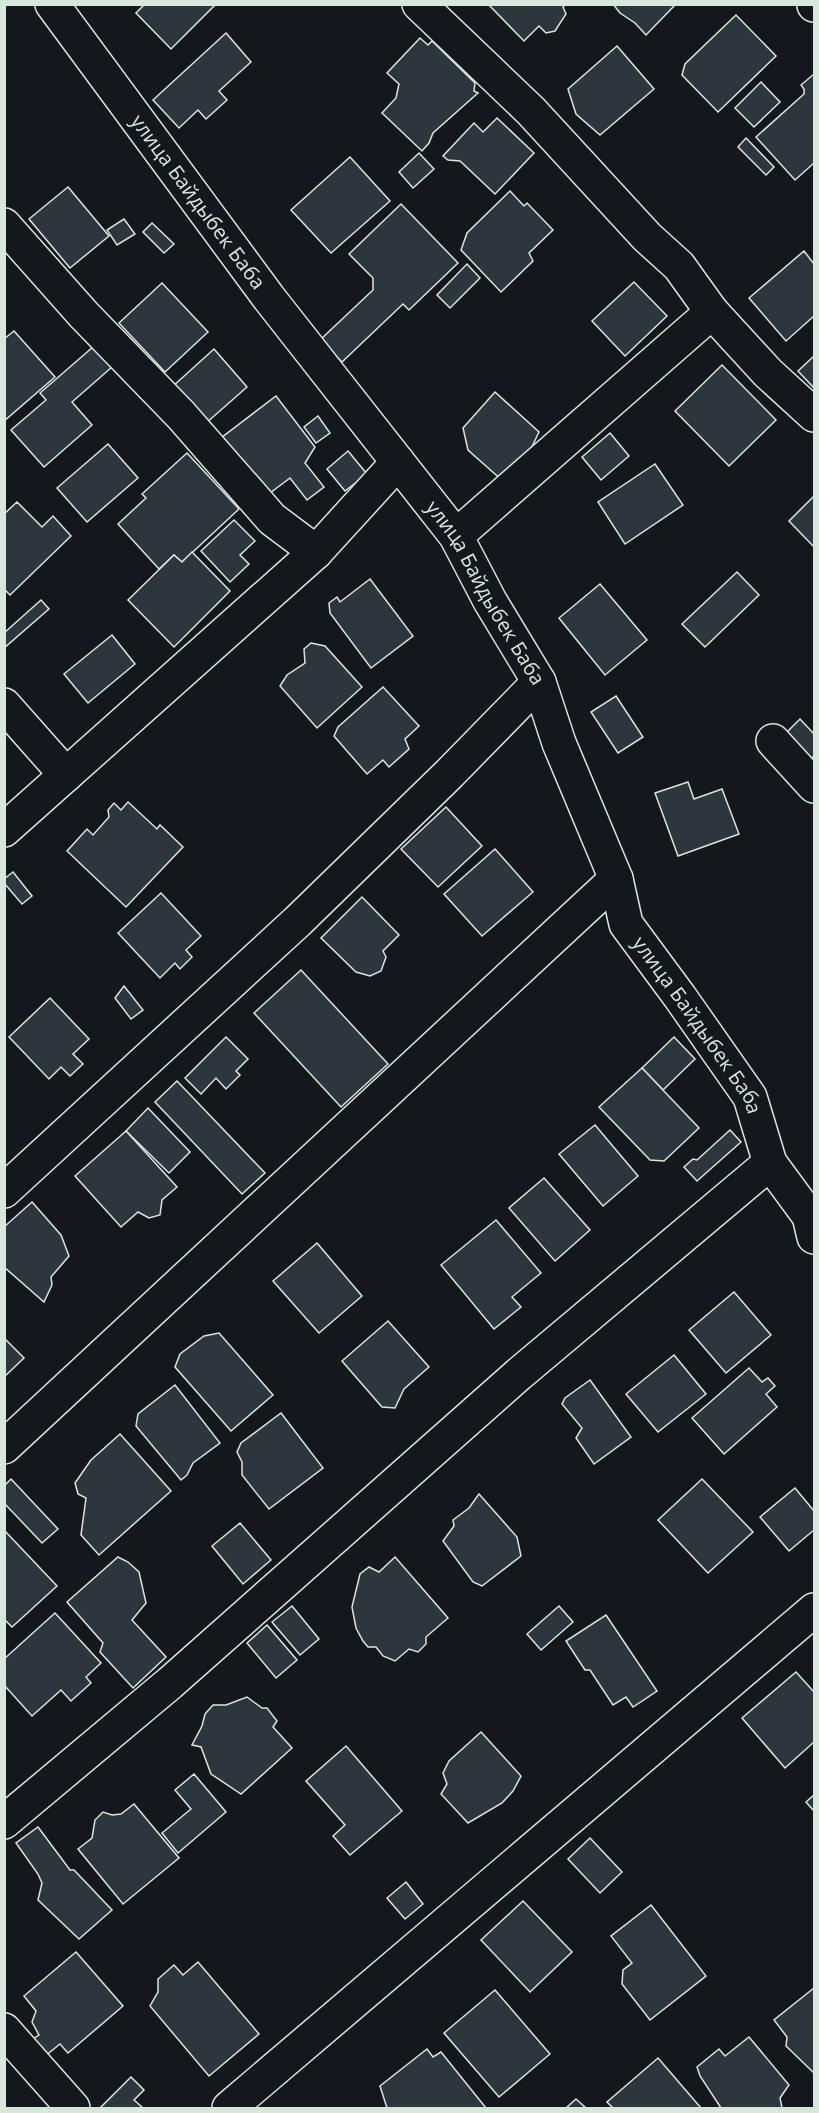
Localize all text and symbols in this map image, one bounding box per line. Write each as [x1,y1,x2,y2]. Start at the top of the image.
street label: улица Байдыбек Баба [125,109,272,295]
street label: улица Байдыбек Баба [420,495,552,690]
street label: улица Байдыбек Баба [627,931,768,1117]

